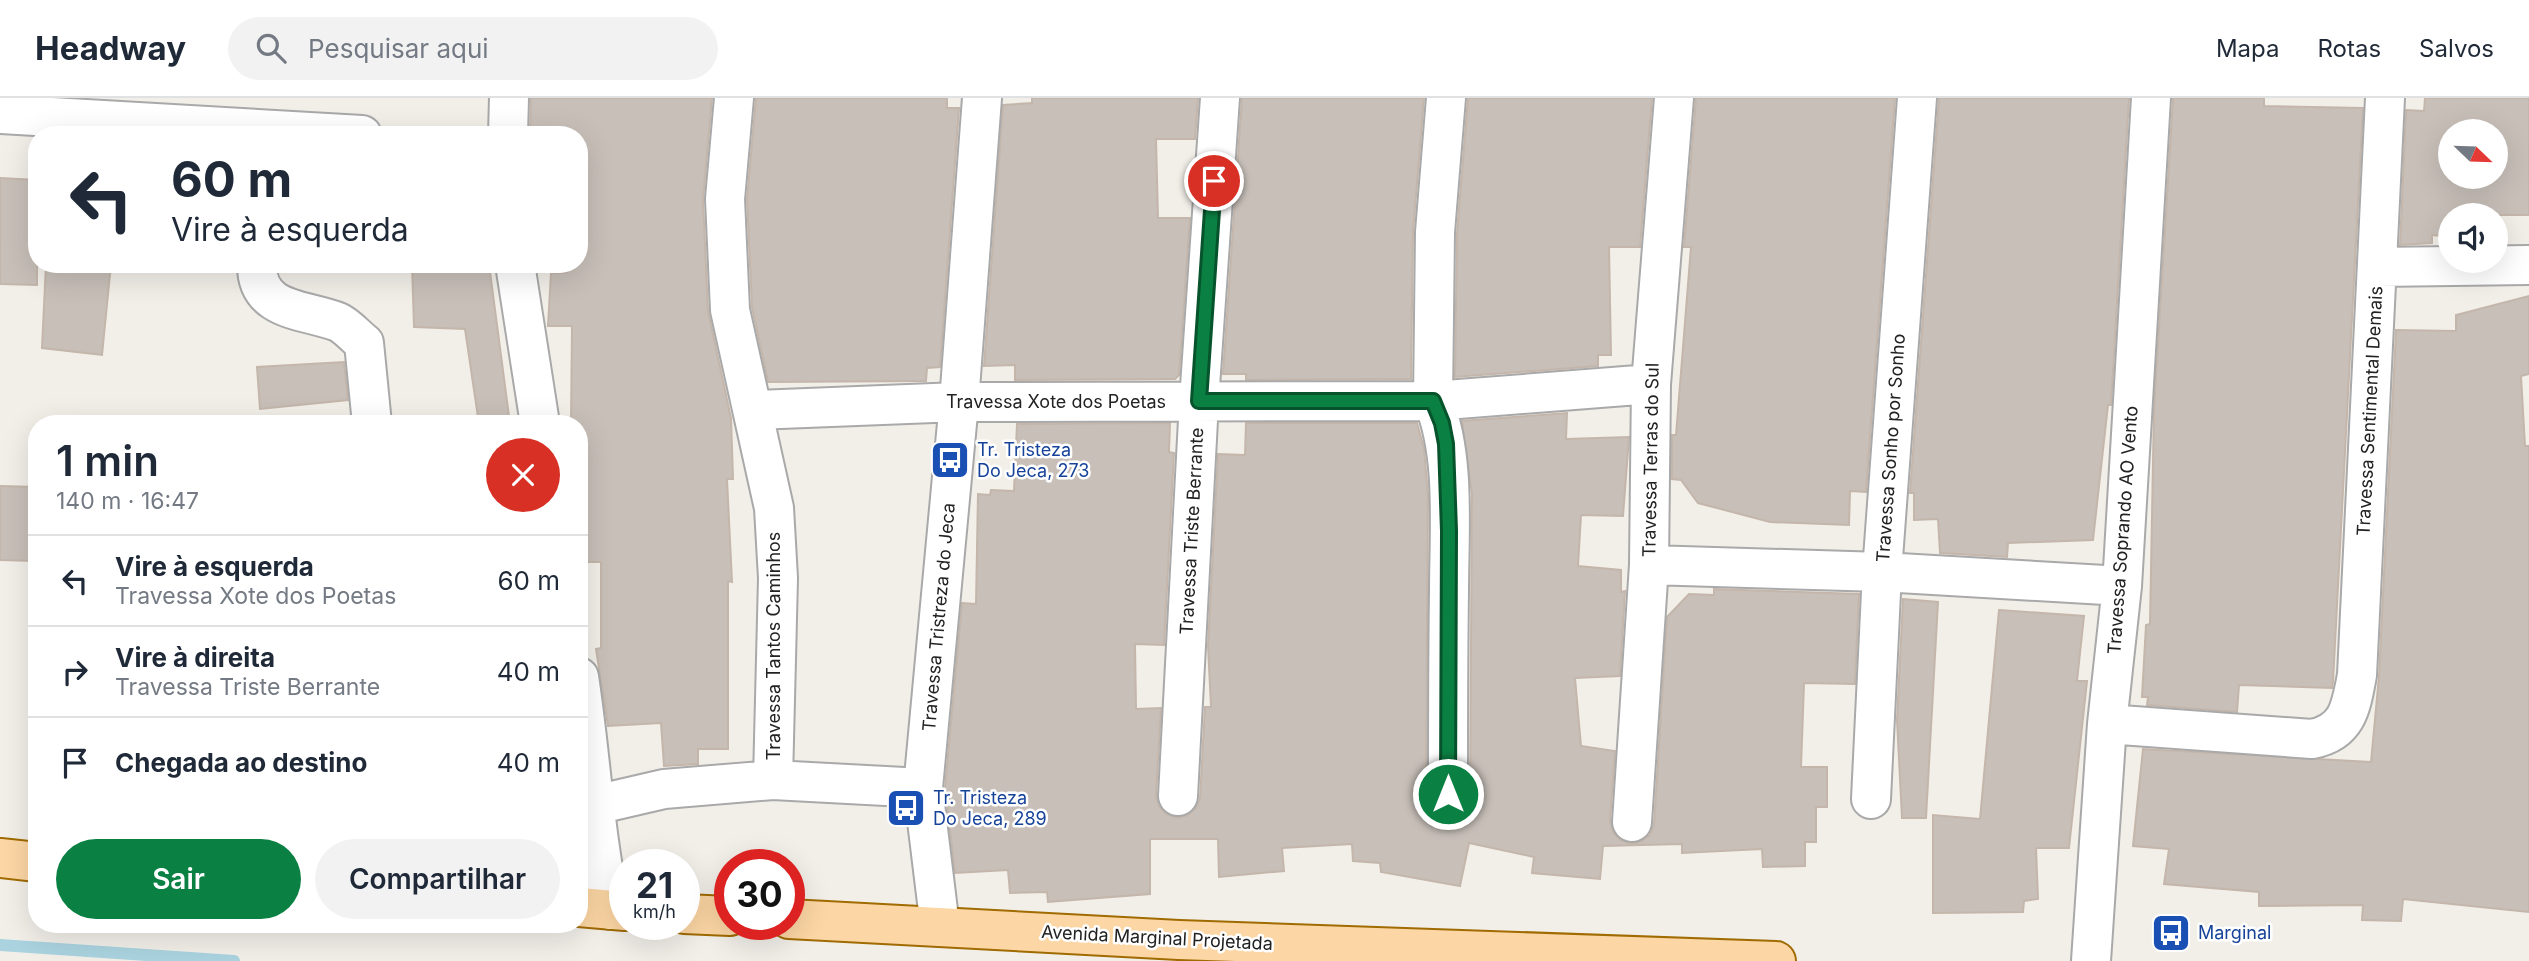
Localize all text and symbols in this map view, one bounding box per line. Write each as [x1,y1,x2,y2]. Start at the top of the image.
search box [228,17,718,80]
text: Headway [35,28,186,68]
icon: search [252,29,290,67]
text: Pesquisar aqui [308,33,489,64]
text: Mapa [2216,34,2280,63]
text: Rotas [2318,34,2381,63]
text: Salvos [2419,34,2494,63]
north arrow [2438,119,2508,189]
map controls [2438,119,2508,273]
text: 60 m [171,150,292,209]
pin [1184,151,1244,211]
icon: left [56,154,147,245]
icon: arrive [1195,162,1233,200]
button: sound [2438,203,2508,273]
text: Vire à esquerda [171,210,409,249]
street label: Travessa Sentimental Demais [2352,285,2387,536]
street label: Travessa Sonho por Sonho [1872,333,1909,563]
street label: Travessa Terras do Sul [1638,363,1663,557]
street label: Travessa Xote dos Poetas [946,391,1166,412]
street label: Travessa Soprando AO Vento [2103,405,2142,655]
street label: Travessa Triste Berrante [1176,427,1207,635]
text: 1 min [56,435,159,486]
button: close [486,438,560,512]
bus stop icon: Tr. Tristeza Do Jeca, 273 [929,439,971,481]
place label: Tr. Tristeza Do Jeca, 273 [977,439,1089,481]
text: 140 m · 16:47 [56,487,199,515]
street label: Travessa Tristreza do Jeca [918,502,959,732]
street label: Travessa Tantos Caminhos [763,532,784,760]
text: Vire à esquerda [115,551,314,582]
icon: left [56,562,94,600]
text: 60 m [497,565,560,596]
text: Travessa Xote dos Poetas [115,582,396,610]
text: Vire à direita [115,642,275,673]
icon: right [56,653,94,691]
text: 40 m [497,656,560,687]
text: Travessa Triste Berrante [115,673,380,701]
icon: arrive [56,744,94,782]
text: Chegada ao destino [115,747,367,778]
text: 40 m [497,747,560,778]
position arrow [1411,757,1485,831]
bus stop icon: Tr. Tristeza Do Jeca, 289 [885,787,927,829]
place label: Tr. Tristeza Do Jeca, 289 [933,787,1047,829]
button: Sair [56,839,301,919]
button: Compartilhar [315,839,560,919]
speed limit sign: 30 [714,849,805,940]
text: 21 [636,864,673,906]
text: km/h [633,901,676,922]
bus stop icon: Marginal [2150,912,2192,954]
street label: Avenida Marginal Projetada [1041,921,1273,954]
place label: Marginal [2198,922,2271,943]

